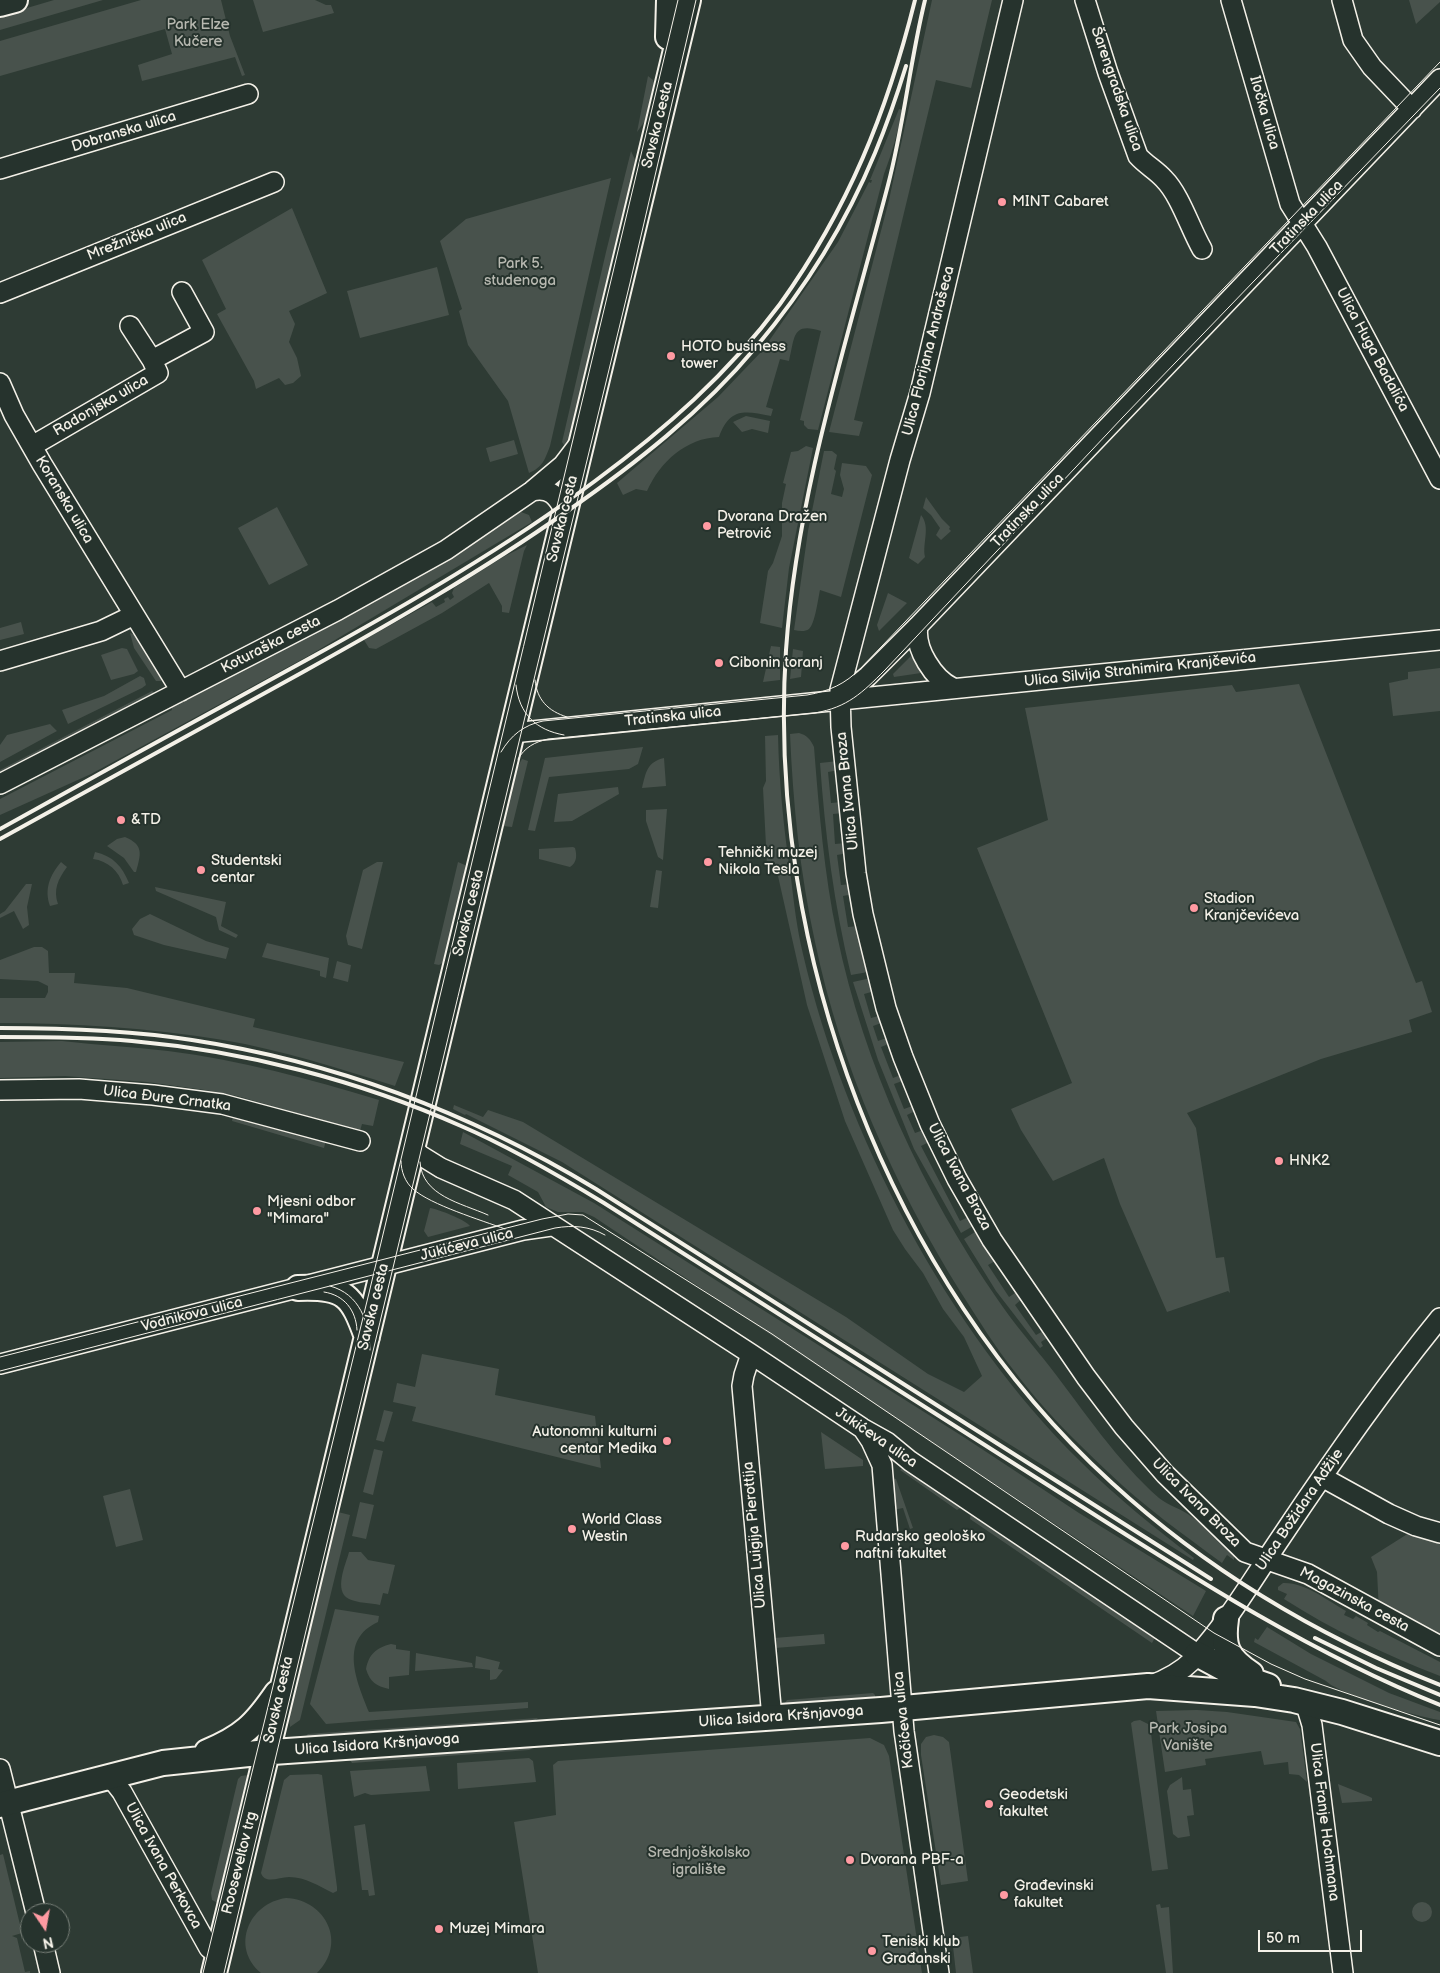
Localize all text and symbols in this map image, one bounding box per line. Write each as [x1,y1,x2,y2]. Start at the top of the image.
park label: Park Elze Kučere [166,16,230,51]
street label: Šarengradska ulica [1086,24,1146,154]
street label: Iločka ulica [1245,74,1283,152]
street label: Savska cesta [639,80,677,170]
street label: Dobranska ulica [69,108,179,156]
street label: Tratinska ulica [1267,177,1347,259]
place label: MINT Cabaret [1012,193,1109,211]
marker: MINT Cabaret [996,196,1008,208]
street label: Mrežnička ulica [85,209,189,265]
park label: Park 5. studenoga [484,255,556,290]
street label: Ulica Florijana Andrašeca [899,264,959,438]
street label: Ulica Huga Badalića [1332,285,1412,415]
place label: HOTO business tower [681,338,786,373]
marker: HOTO business tower [665,350,677,362]
street label: Radonjska ulica [50,371,152,441]
street label: Koranska ulica [31,453,97,547]
street label: Tratinska ulica [988,470,1068,552]
street label: Savska cesta [544,474,582,564]
place label: Dvorana Dražen Petrović [717,508,827,543]
marker: Dvorana Dražen Petrović [701,520,713,532]
street label: Koturaška cesta [218,612,324,678]
street label: Ulica Silvija Strahimira Kranjčevića [1023,649,1257,691]
place label: Cibonin toranj [729,654,823,672]
marker: Cibonin toranj [713,657,725,669]
street label: Tratinska ulica [624,703,722,731]
street label: Ulica Ivana Broza [833,731,863,851]
place label: &TD [131,811,161,829]
marker: &TD [115,814,127,826]
place label: Tehnički muzej Nikola Tesla [718,844,818,879]
place label: Studentski centar [211,852,282,887]
marker: Tehnički muzej Nikola Tesla [702,856,714,868]
marker: Studentski centar [195,864,207,876]
street label: Savska cesta [450,868,488,958]
place label: Stadion Kranjčevićeva [1204,890,1299,925]
marker: Stadion Kranjčevićeva [1188,902,1200,914]
street label: Ulica Đure Crnatka [102,1082,232,1116]
street label: Ulica Ivana Broza [923,1120,995,1234]
place label: HNK2 [1289,1152,1330,1170]
marker: HNK2 [1273,1155,1285,1167]
place label: Mjesni odbor "Mimara" [267,1193,355,1228]
marker: Mjesni odbor "Mimara" [251,1205,263,1217]
street label: Jukićeva ulica [419,1225,515,1265]
street label: Savska cesta [355,1262,393,1352]
street label: Vodnikova ulica [139,1294,245,1336]
street label: Jukićeva ulica [832,1404,920,1472]
place label: Autonomni kulturni centar Medika [532,1423,657,1458]
marker: Autonomni kulturni centar Medika [661,1435,673,1447]
street label: Ulica Božidara Adžije [1252,1445,1348,1575]
street label: Ulica Ivana Broza [1148,1455,1244,1551]
street label: Ulica Luigija Pierottija [740,1461,770,1609]
place label: World Class Westin [582,1511,662,1546]
marker: World Class Westin [566,1523,578,1535]
place label: Rudarsko geološko naftni fakultet [855,1528,985,1563]
marker: Rudarsko geološko naftni fakultet [839,1540,851,1552]
street label: Magazinska cesta [1296,1563,1412,1637]
street label: Savska cesta [260,1655,298,1745]
street label: Kačićeva ulica [890,1670,918,1770]
street label: Ulica Isidora Kršnjavoga [698,1702,864,1732]
park label: Park Josipa Vanište [1149,1720,1227,1755]
street label: Ulica Isidora Kršnjavoga [294,1730,460,1760]
street label: Ulica Franje Hochmana [1305,1742,1343,1902]
place label: Geodetski fakultet [999,1786,1068,1821]
marker: Geodetski fakultet [983,1798,995,1810]
street label: Ulica Ivana Perkovca [121,1800,205,1932]
street label: Rooseveltov trg [219,1810,261,1916]
park label: Srednjoškolsko igralište [648,1844,750,1879]
place label: Dvorana PBF-a [860,1851,964,1869]
marker: Dvorana PBF-a [844,1854,856,1866]
place label: Građevinski fakultet [1014,1877,1094,1912]
marker: Građevinski fakultet [998,1889,1010,1901]
north arrow [20,1903,70,1953]
place label: Muzej Mimara [449,1920,545,1938]
scale bar [1260,1920,1364,1952]
marker: Muzej Mimara [433,1923,445,1935]
text: 50 m [1266,1929,1300,1948]
text: N [41,1933,55,1952]
place label: Teniski klub Građanski [882,1933,960,1968]
marker: Teniski klub Građanski [866,1945,878,1957]

